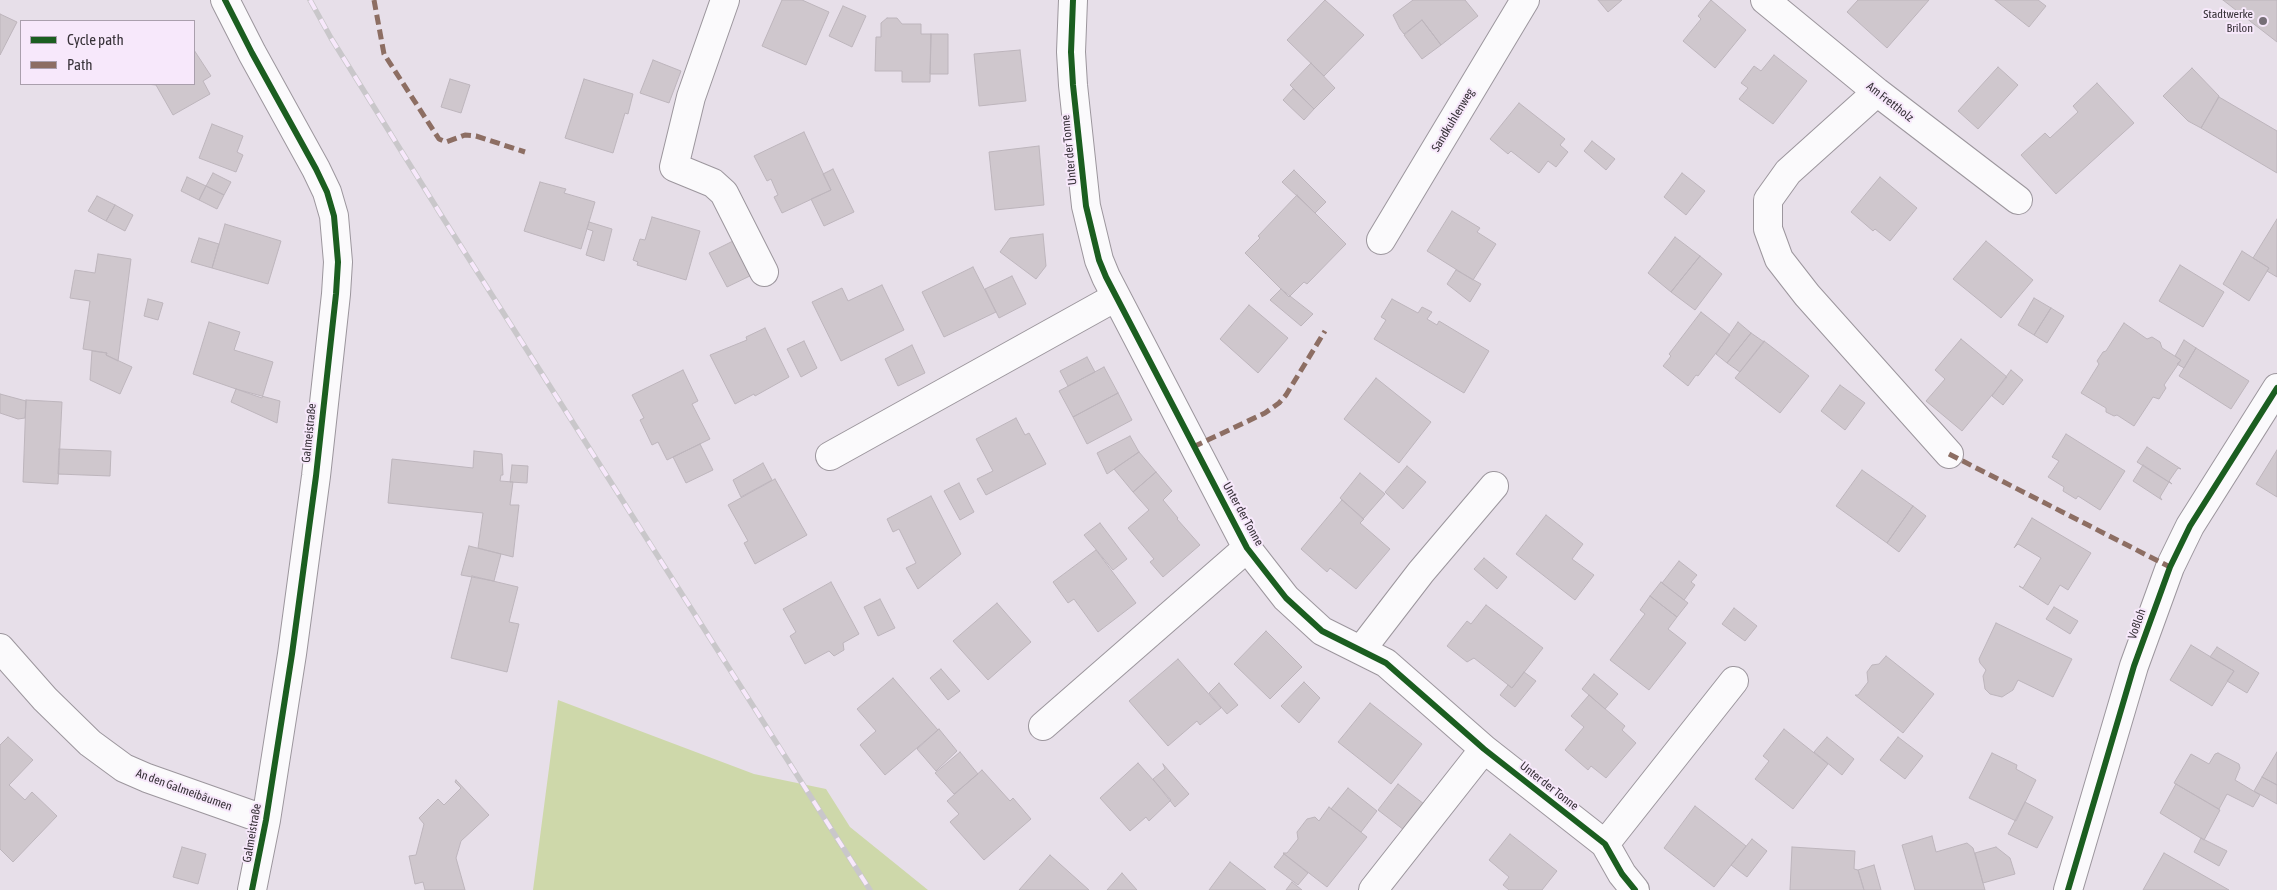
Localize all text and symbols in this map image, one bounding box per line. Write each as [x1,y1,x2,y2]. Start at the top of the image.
place label: Stadtwerke Brilon [2203,7,2253,35]
marker: Stadtwerke Brilon [2257,15,2269,27]
legend [20,20,195,85]
text: Cycle path [67,31,124,48]
text: Path [67,56,93,73]
street label: Am Frettholz [1864,79,1916,125]
street label: Sandkuhlenweg [1429,86,1477,154]
street label: Unter der Tonne [1058,114,1080,186]
street label: Galmeistraße [299,403,319,463]
street label: Unter der Tonne [1220,480,1266,548]
street label: Voßloh [2125,607,2149,641]
street label: Unter der Tonne [1517,759,1581,813]
street label: An den Galmeibäumen [134,766,234,814]
street label: Galmeistraße [240,802,264,864]

